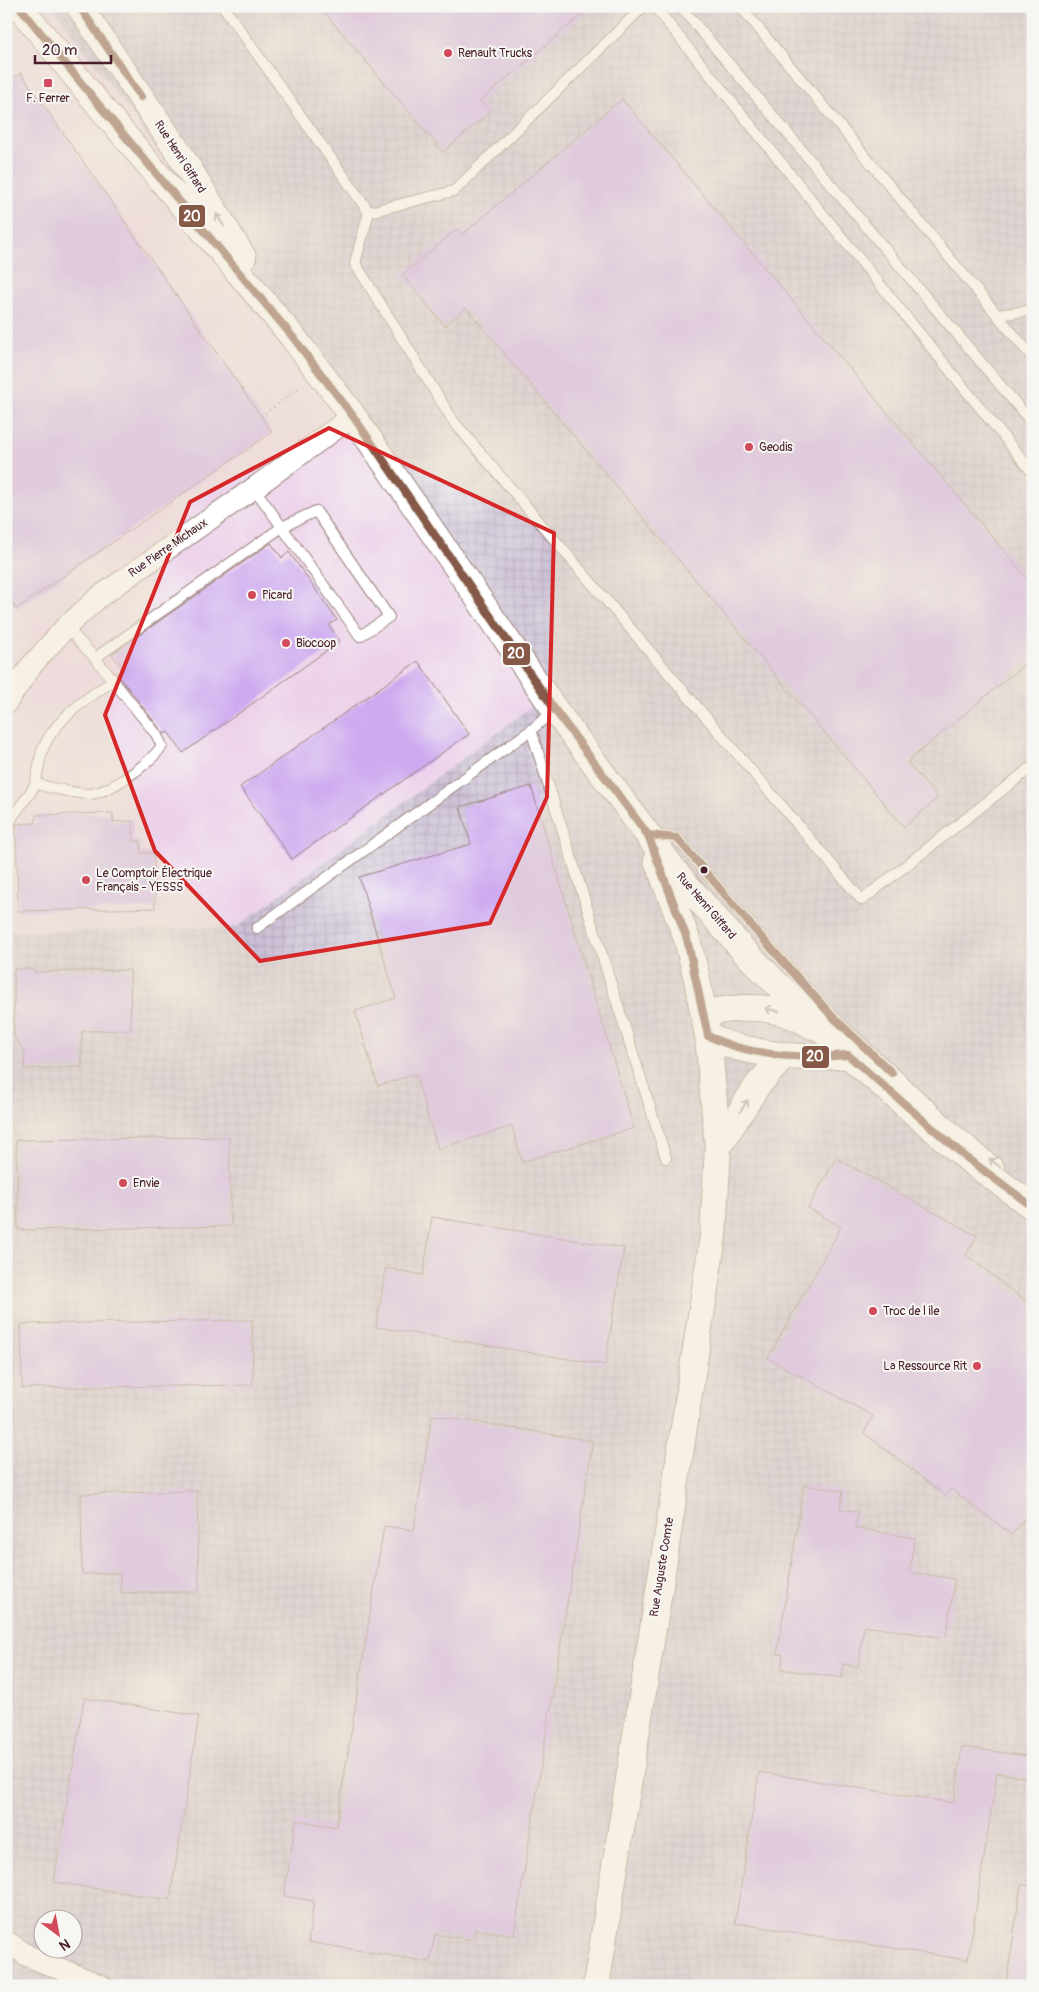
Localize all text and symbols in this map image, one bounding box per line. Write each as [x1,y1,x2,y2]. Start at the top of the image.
scale bar [35,32,111,64]
text: 20 m [42,41,77,60]
place label: Renault Trucks [458,46,533,61]
marker: Renault Trucks [442,47,454,59]
marker: F. Ferrer [42,77,54,89]
place label: F. Ferrer [26,91,71,106]
street label: Rue Henri Giffard [151,118,209,196]
line badge: 20 [178,204,206,228]
text: 20 [183,208,201,225]
one-way arrow [215,214,225,228]
place label: Geodis [759,440,793,455]
marker: Geodis [743,441,755,453]
street label: Rue Pierre Michaux [126,515,210,581]
place label: Picard [262,588,292,603]
marker: Picard [246,589,258,601]
place label: Biocoop [296,636,336,651]
marker: Biocoop [280,637,292,649]
line badge: 20 [502,642,531,666]
text: 20 [507,645,525,662]
place label: Le Comptoir Électrique Français - YESSS [96,865,212,895]
unlabelled marker [699,865,709,875]
street label: Rue Henri Giffard [673,870,739,943]
marker: Le Comptoir Électrique Français - YESSS [80,874,92,886]
one-way arrow [765,1005,781,1014]
line badge: 20 [801,1045,830,1069]
text: 20 [806,1048,824,1065]
one-way arrow [739,1099,749,1113]
one-way arrow [989,1157,1002,1168]
place label: Envie [133,1176,160,1191]
marker: Envie [117,1177,129,1189]
place label: Troc de l ile [883,1304,939,1319]
marker: Troc de l ile [867,1305,879,1317]
place label: La Ressource Rit [883,1359,967,1374]
marker: La Ressource Rit [971,1360,983,1372]
street label: Rue Auguste Comte [647,1516,677,1618]
north arrow [32,1910,82,1960]
text: N [56,1935,73,1954]

